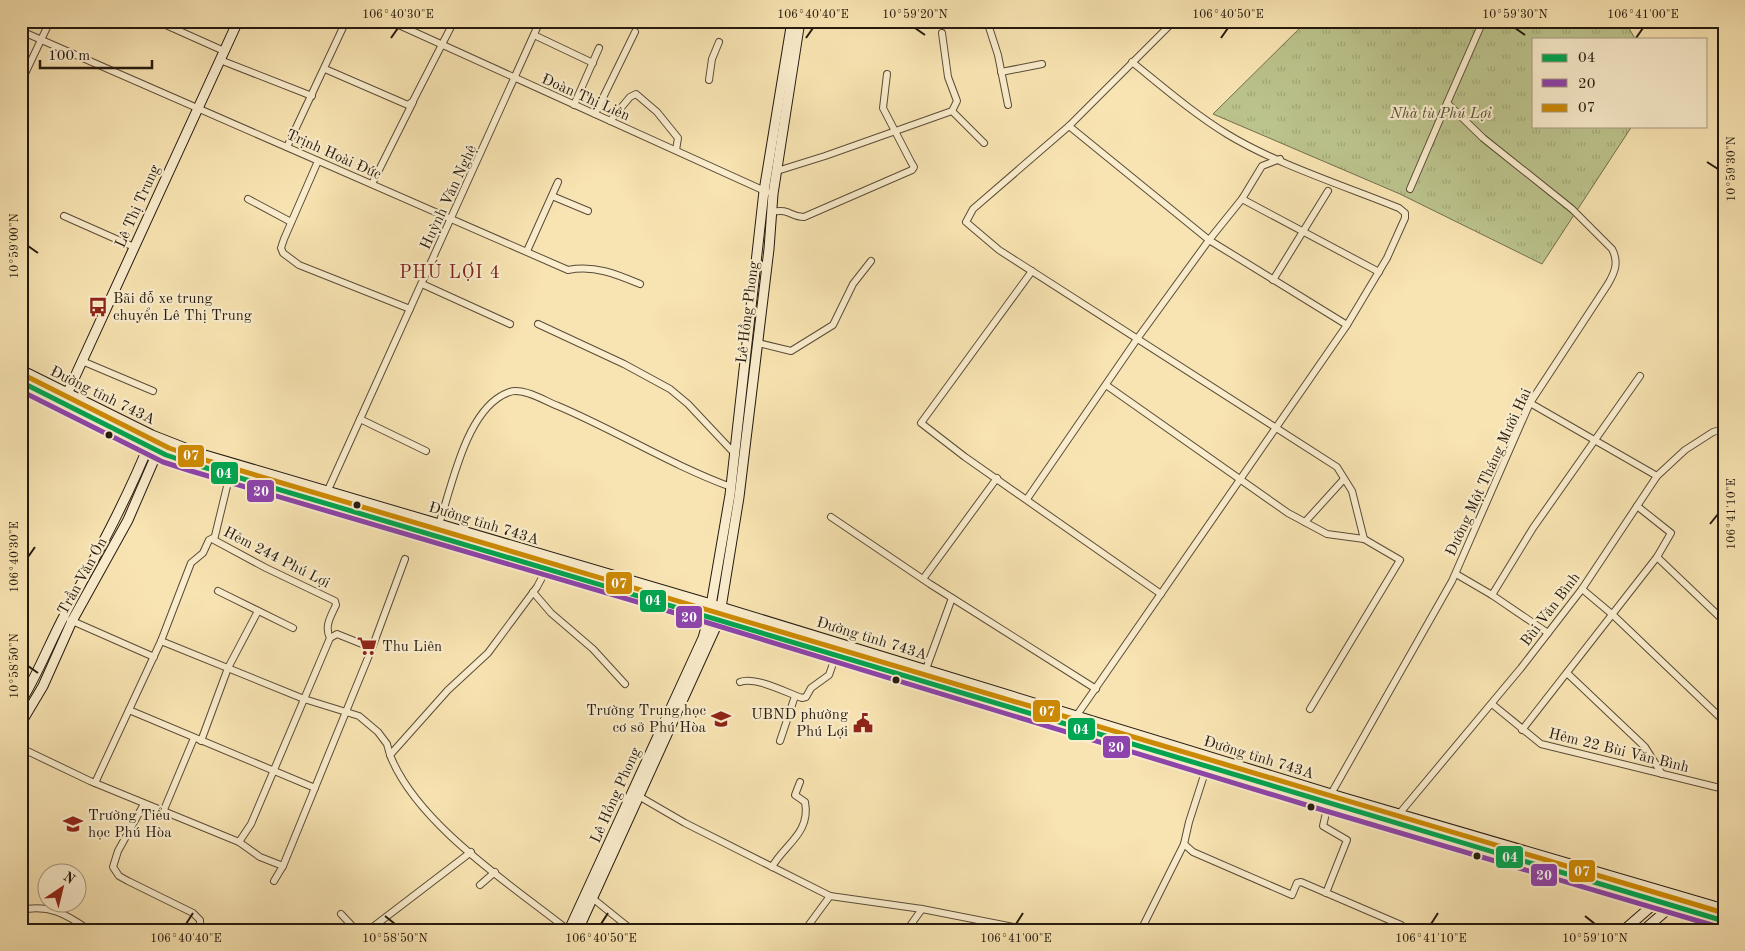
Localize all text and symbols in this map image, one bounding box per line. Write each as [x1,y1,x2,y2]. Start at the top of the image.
text: 10°59'20"N [882,8,948,21]
text: 106°40'50"E [1192,8,1264,21]
text: 10°59'30"N [1482,8,1548,21]
text: 106°40'30"E [362,9,434,21]
text: 106°40'40"E [777,9,849,21]
text: 106°41'00"E [1607,9,1679,21]
scale bar [40,38,152,70]
legend [1532,38,1708,128]
text: 100 m [48,49,90,64]
text: 04 [1578,51,1595,66]
street label: Đoàn Thị Liên [539,72,632,125]
text: 20 [1578,77,1595,92]
text: 07 [1578,101,1595,116]
park label: Nhà tù Phú Lợi [1389,107,1492,122]
street label: Trịnh Hoài Đức [284,128,384,183]
text: 10°59'30"N [1725,136,1738,202]
street label: Huỳnh Văn Nghệ [419,143,480,252]
street label: Lê Thị Trung [113,163,163,250]
text: 10°59'00"N [8,213,21,279]
district label: PHÚ LỢI 4 [399,259,501,282]
street label: Lê Hồng Phong [733,260,762,364]
place label: Bãi đỗ xe trung chuyển Lê Thị Trung [113,291,252,324]
bus stop icon: Bãi đỗ xe trung chuyển Lê Thị Trung [87,296,109,318]
street label: Đường tỉnh 743A [48,364,158,428]
street label: Đường Một Tháng Mười Hai [1444,387,1535,559]
unlabelled marker [104,430,114,440]
line badge: 07 [177,444,205,468]
text: 07 [183,449,199,463]
line badge: 04 [210,461,239,485]
text: 04 [216,467,232,481]
text: 106°41'10"E [1726,478,1738,550]
line badge: 20 [246,479,275,503]
text: 20 [253,485,269,499]
unlabelled marker [352,500,362,510]
street label: Đường tỉnh 743A [427,500,541,549]
text: 106°40'30"E [9,521,21,593]
street label: Hẻm 244 Phú Lợi [221,525,332,592]
street label: Trần Văn Ơn [54,535,111,618]
street label: Bùi Văn Bình [1519,570,1584,649]
line badge: 07 [605,571,633,595]
text: 07 [611,577,627,591]
line badge: 04 [639,589,667,613]
text: 04 [645,594,661,608]
line badge: 20 [675,605,703,629]
text: 20 [681,611,697,625]
street label: Đường tỉnh 743A [815,615,929,664]
text: 10°58'50"N [8,633,21,699]
supermarket icon: Thu Liên [356,635,378,657]
place label: Thu Liên [382,640,442,655]
unlabelled marker [891,675,901,685]
line badge: 07 [1032,699,1061,723]
place label: Trường Trung học cơ sở Phú Hòa [586,704,707,736]
text: 07 [1039,705,1055,719]
school or university icon: Trường Trung học cơ sở Phú Hòa [710,708,732,730]
place label: UBND phường Phú Lợi [751,708,848,740]
public building icon: UBND phường Phú Lợi [852,712,874,734]
line badge: 04 [1067,717,1096,741]
text: 04 [1073,723,1089,737]
street label: Hẻm 22 Bùi Văn Bình [1547,727,1690,776]
street label: Đường tỉnh 743A [1202,734,1316,783]
line badge: 20 [1102,735,1131,759]
text: 20 [1108,741,1124,755]
street label: Lê Hồng Phong [587,745,644,846]
unlabelled marker [1306,802,1316,812]
place label: Trường Tiểu học Phú Hòa [88,807,172,841]
school or university icon: Trường Tiểu học Phú Hòa [62,813,84,835]
line badge: 04 [1495,845,1524,869]
unlabelled marker [1472,851,1482,861]
text: 04 [1502,851,1518,865]
line badge: 07 [1568,859,1596,883]
line badge: 20 [1530,863,1558,887]
north arrow [38,864,88,914]
text: 07 [1574,865,1590,879]
text: N [60,869,78,887]
text: 20 [1536,869,1552,883]
text: 10°58'50"N [362,932,428,945]
text: 106°40'50"E [565,932,637,945]
text: 10°59'10"N [1562,932,1628,945]
text: 106°40'40"E [150,933,222,945]
text: 106°41'00"E [980,933,1052,945]
text: 106°41'10"E [1395,933,1467,945]

